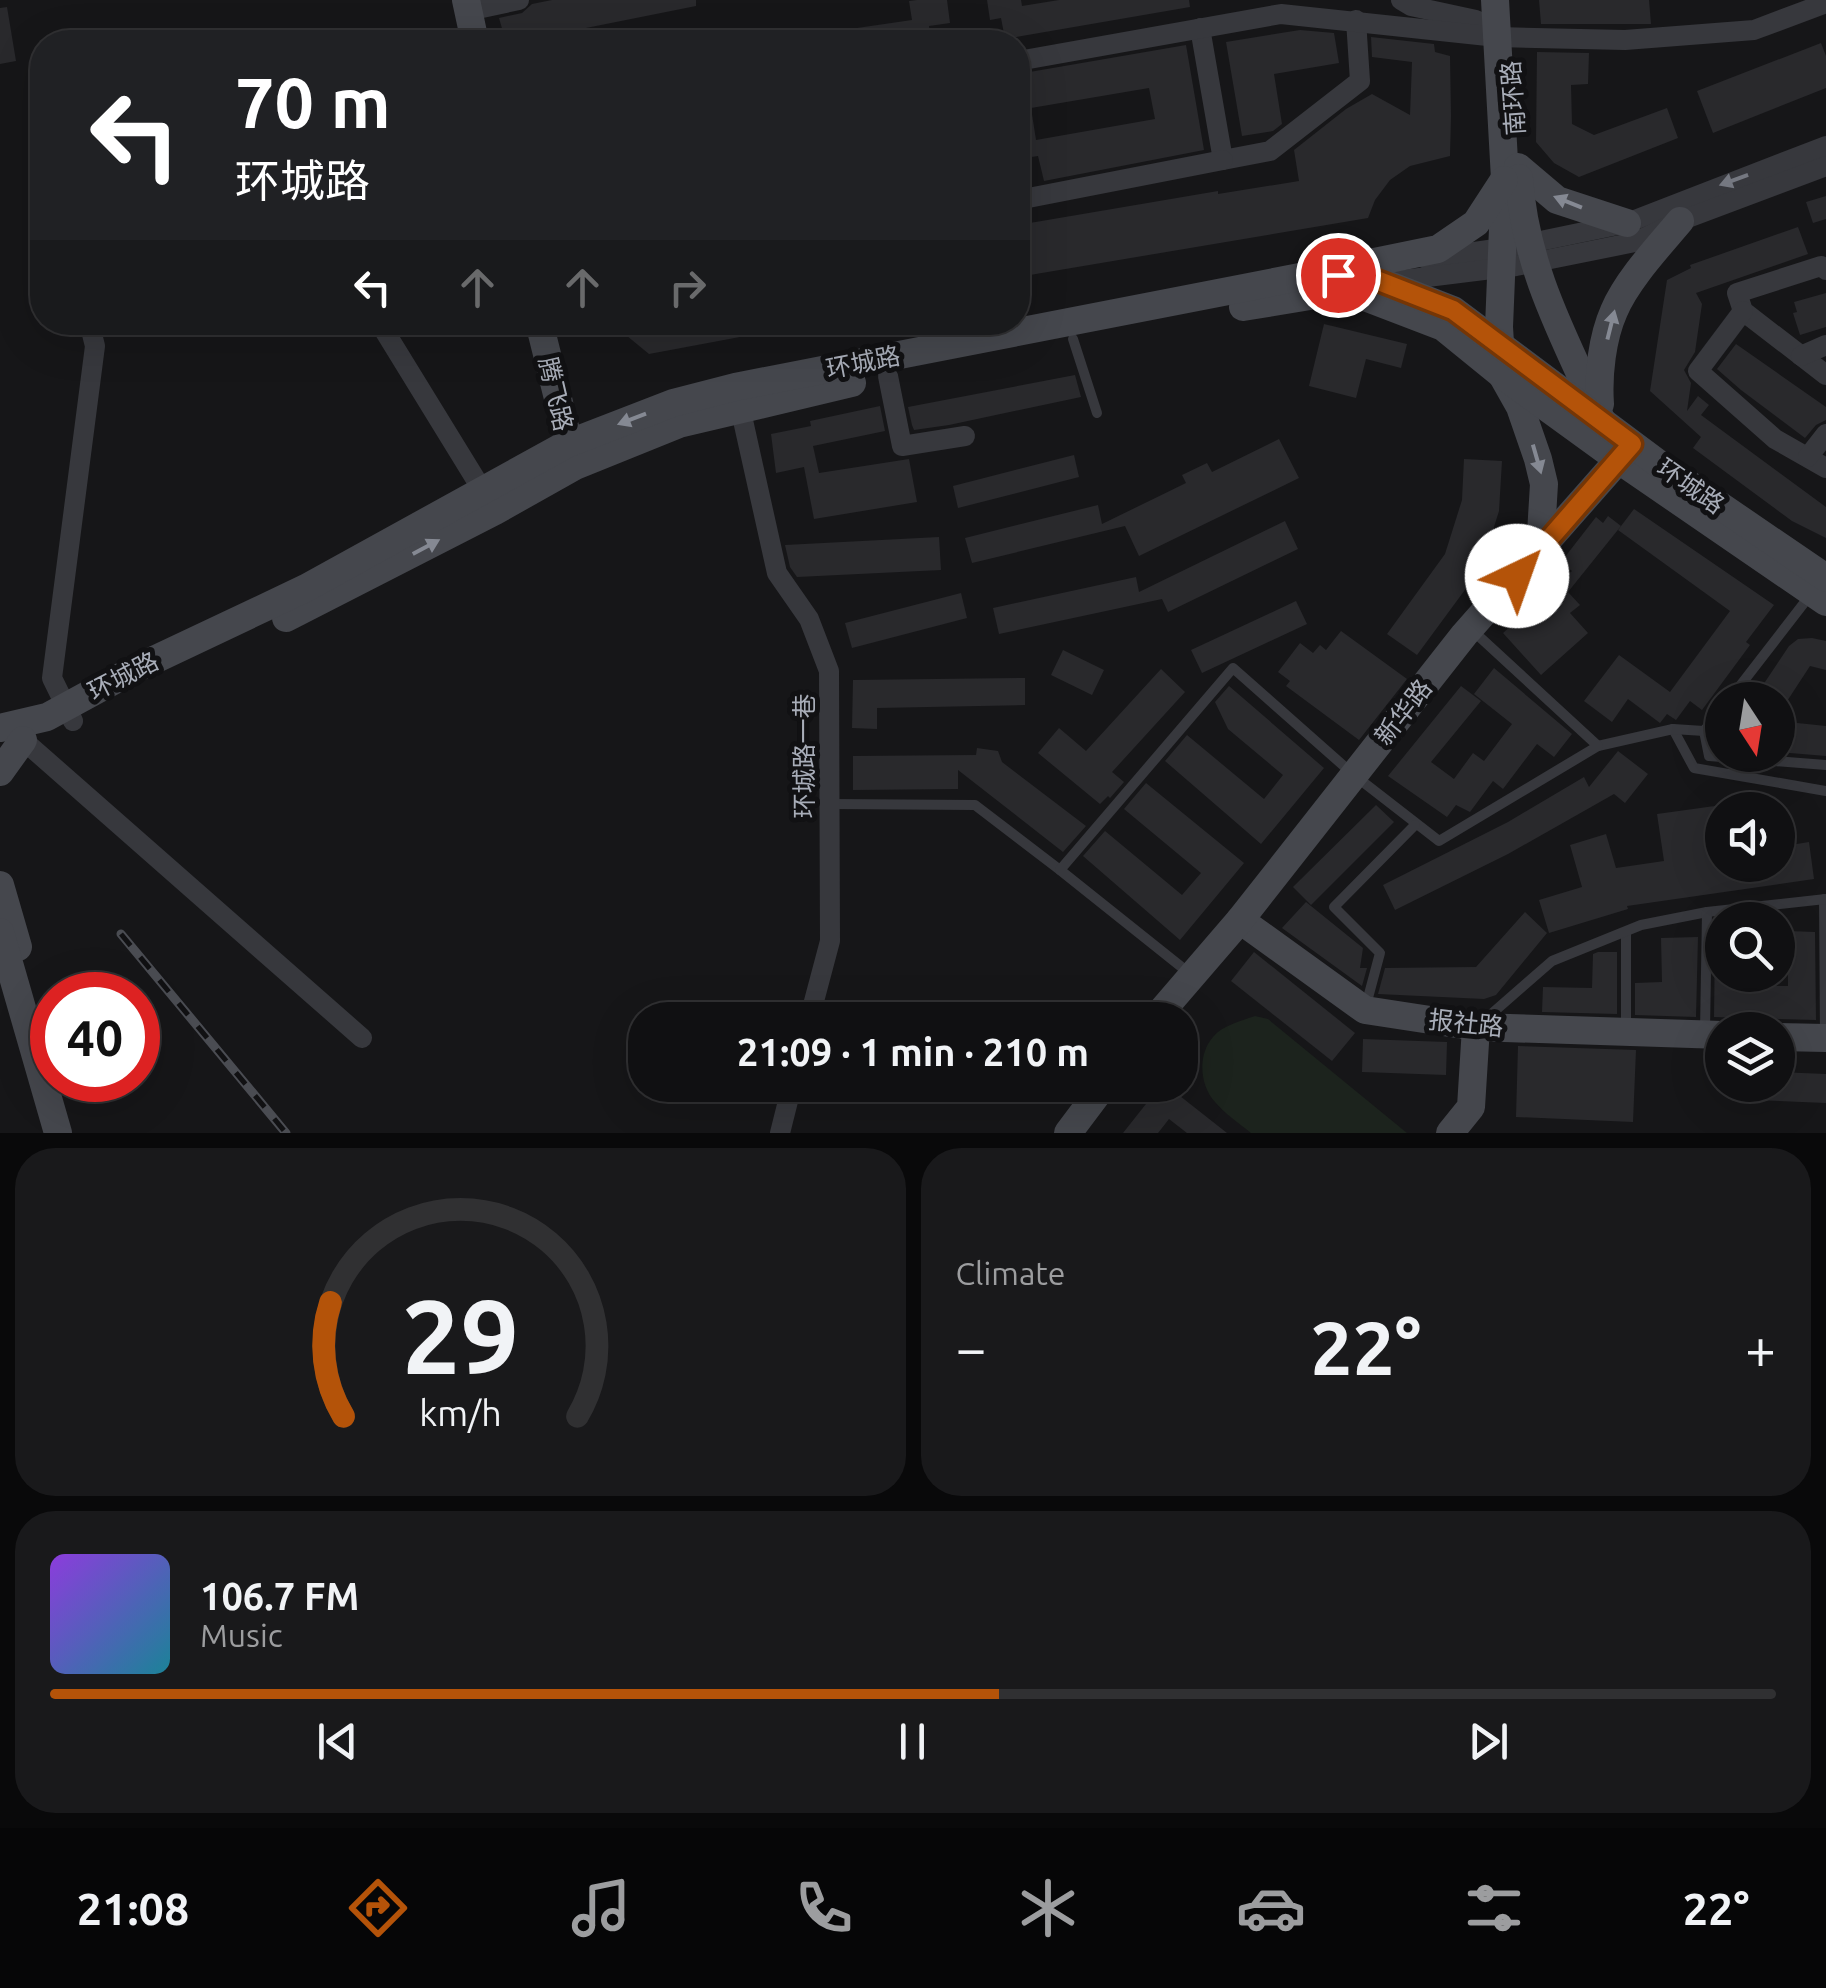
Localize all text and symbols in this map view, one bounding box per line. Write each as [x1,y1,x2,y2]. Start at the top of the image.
street label: 南环路 [1496,60,1530,136]
text: 70 m [235,63,391,141]
icon: left [70,70,200,200]
text: 环城路 [235,155,370,206]
one-way arrow [1719,173,1749,188]
one-way arrow [1553,194,1583,210]
pin [1296,233,1381,318]
icon: arrive [1311,248,1366,303]
icon: left [345,260,400,315]
icon: ahead [450,260,505,315]
icon: ahead [555,260,610,315]
icon: right [660,260,715,315]
one-way arrow [1604,309,1619,340]
street label: 环城路 [824,341,902,383]
street label: 腾飞路 [534,354,578,434]
one-way arrow [616,412,646,428]
one-way arrow [1530,444,1545,475]
street label: 环城路 [1652,453,1730,519]
position arrow [1465,524,1569,628]
one-way arrow [411,539,440,556]
street label: 环城路 [83,646,163,706]
street label: 新华路 [1369,674,1437,750]
north arrow [1705,682,1795,772]
map controls [1705,682,1795,1102]
street label: 环城路一巷 [790,693,818,819]
button: sound [1705,792,1795,882]
button: search [1705,902,1795,992]
speed limit sign: 40 [30,972,160,1102]
street label: 报社路 [1427,1005,1505,1041]
button: layers [1705,1012,1795,1102]
text: 21:09 · 1 min · 210 m [737,1031,1089,1073]
text: Climate [956,1255,1066,1291]
text: 29 [402,1277,519,1394]
text: 22° [1310,1305,1421,1389]
text: − [956,1317,987,1378]
text: + [1745,1317,1776,1378]
text: km/h [419,1393,502,1433]
text: 106.7 FM [200,1575,359,1617]
text: Music [200,1617,283,1653]
icon: previous [310,1714,365,1769]
icon: pause [885,1714,940,1769]
icon: next [1461,1714,1516,1769]
icon: directions [343,1873,413,1943]
icon: music [566,1873,636,1943]
icon: phone [789,1873,859,1943]
icon: climate [1013,1873,1083,1943]
icon: car [1236,1873,1306,1943]
icon: filters [1459,1873,1529,1943]
text: 21:08 [77,1883,189,1934]
text: 22° [1683,1883,1749,1934]

